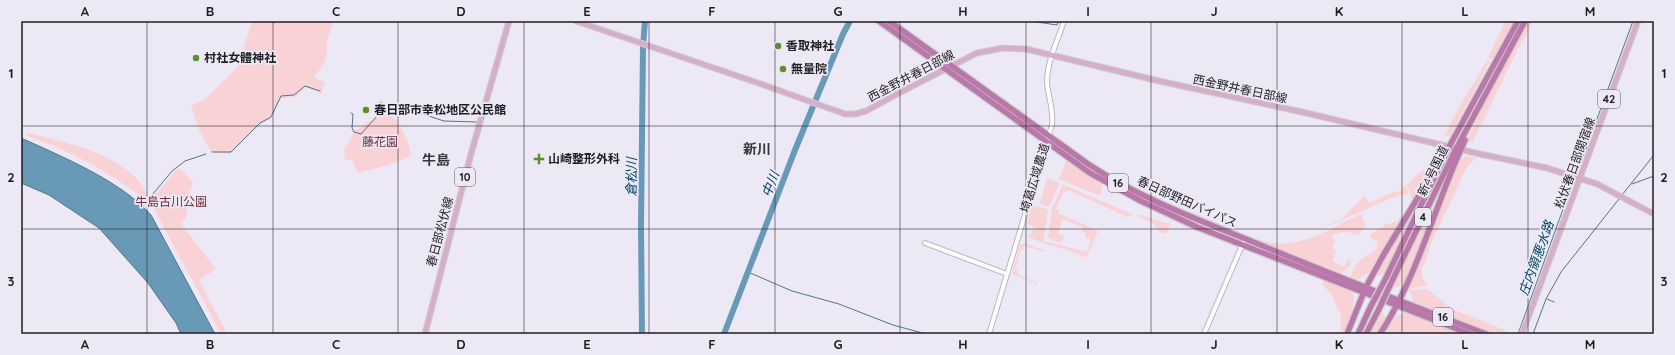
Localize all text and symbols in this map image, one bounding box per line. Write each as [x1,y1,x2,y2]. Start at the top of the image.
text: A [81,3,90,19]
text: B [206,3,214,19]
text: C [332,3,340,19]
text: D [456,3,466,19]
text: E [583,3,591,19]
text: F [708,3,716,19]
text: G [833,3,843,19]
text: H [958,3,968,19]
text: I [1086,3,1090,19]
text: J [1210,3,1218,19]
text: K [1335,3,1344,19]
text: L [1461,3,1469,19]
text: M [1585,3,1595,19]
place label: 香取神社 [786,38,834,53]
marker: 香取神社 [773,41,783,51]
street label: 西金野井春日部線 [865,46,957,105]
place label: 村社女體神社 [204,50,276,65]
marker: 村社女體神社 [191,53,201,63]
place label: 無量院 [791,61,827,76]
marker: 無量院 [778,64,788,74]
text: 1 [8,65,14,81]
text: 1 [1661,65,1667,81]
street label: 西金野井春日部線 [1192,71,1289,106]
road number: 42 [1598,90,1620,108]
place label: 春日部市幸松地区公民館 [374,102,506,117]
marker: 春日部市幸松地区公民館 [361,105,371,115]
street label: 松伏春日部関宿線 [1551,115,1598,211]
park label: 藤花園 [362,134,398,149]
district label: 新川 [743,140,771,158]
street label: 埼葛広域農道 [1017,141,1052,214]
street label: 新4号国道 [1414,143,1451,198]
district label: 牛島 [422,151,450,169]
place label: 山崎整形外科 [548,151,620,166]
marker: 山崎整形外科 [533,153,545,165]
water label: 倉松川 [623,155,639,197]
water label: 中川 [758,167,783,199]
road number: 10 [455,168,475,186]
text: 2 [7,169,15,185]
text: 2 [1660,169,1668,185]
street label: 春日部野田バイパス [1135,173,1239,230]
road number: 16 [1108,174,1128,192]
park label: 牛島古川公園 [135,194,207,209]
street label: 春日部松伏線 [423,195,456,269]
road number: 4 [1415,208,1431,226]
water label: 庄内領悪水路 [1515,218,1557,297]
text: 3 [8,273,15,289]
text: 3 [1661,273,1668,289]
road number: 16 [1433,308,1453,326]
text: A [81,336,90,352]
text: B [206,336,214,352]
text: C [332,336,340,352]
text: D [456,336,466,352]
text: E [583,336,591,352]
text: F [708,336,716,352]
text: G [833,336,843,352]
text: H [958,336,968,352]
text: I [1086,336,1090,352]
text: J [1210,336,1218,352]
text: K [1335,336,1344,352]
text: L [1461,336,1469,352]
text: M [1585,336,1595,352]

